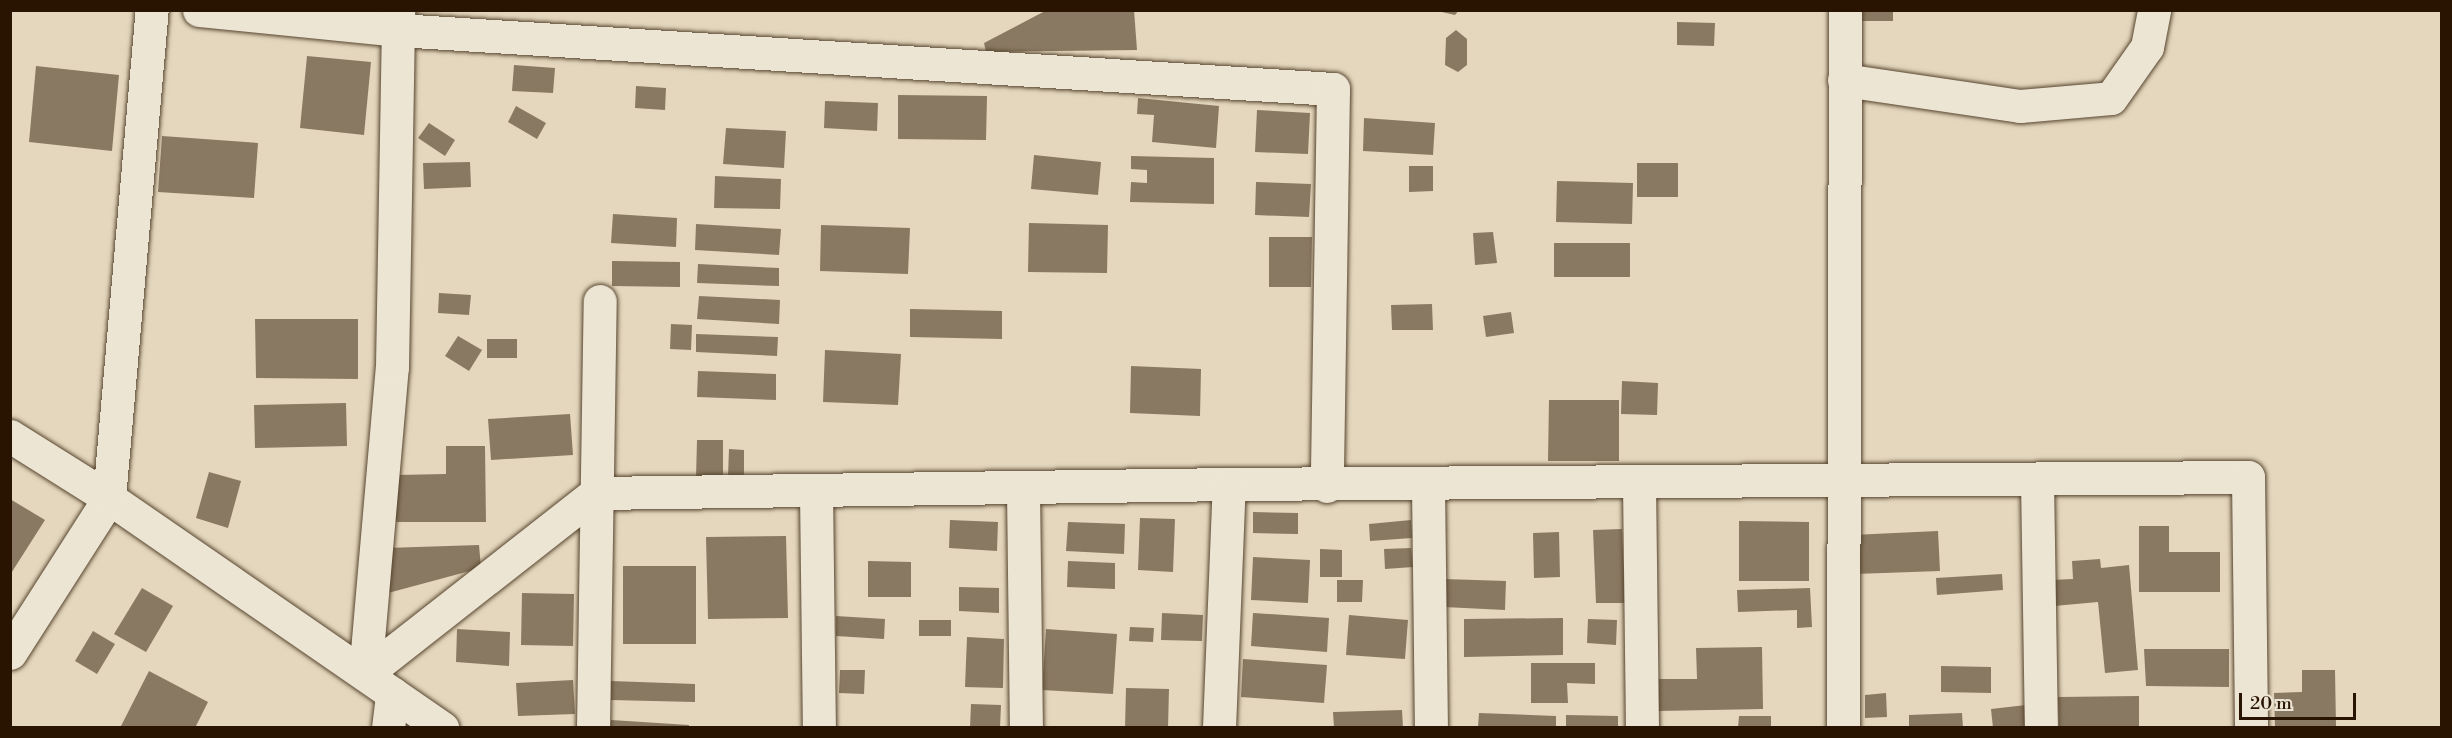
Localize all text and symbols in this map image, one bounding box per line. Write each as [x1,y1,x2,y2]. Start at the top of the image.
scale bar [2242,681,2359,719]
text: 20 m [2250,692,2292,715]

